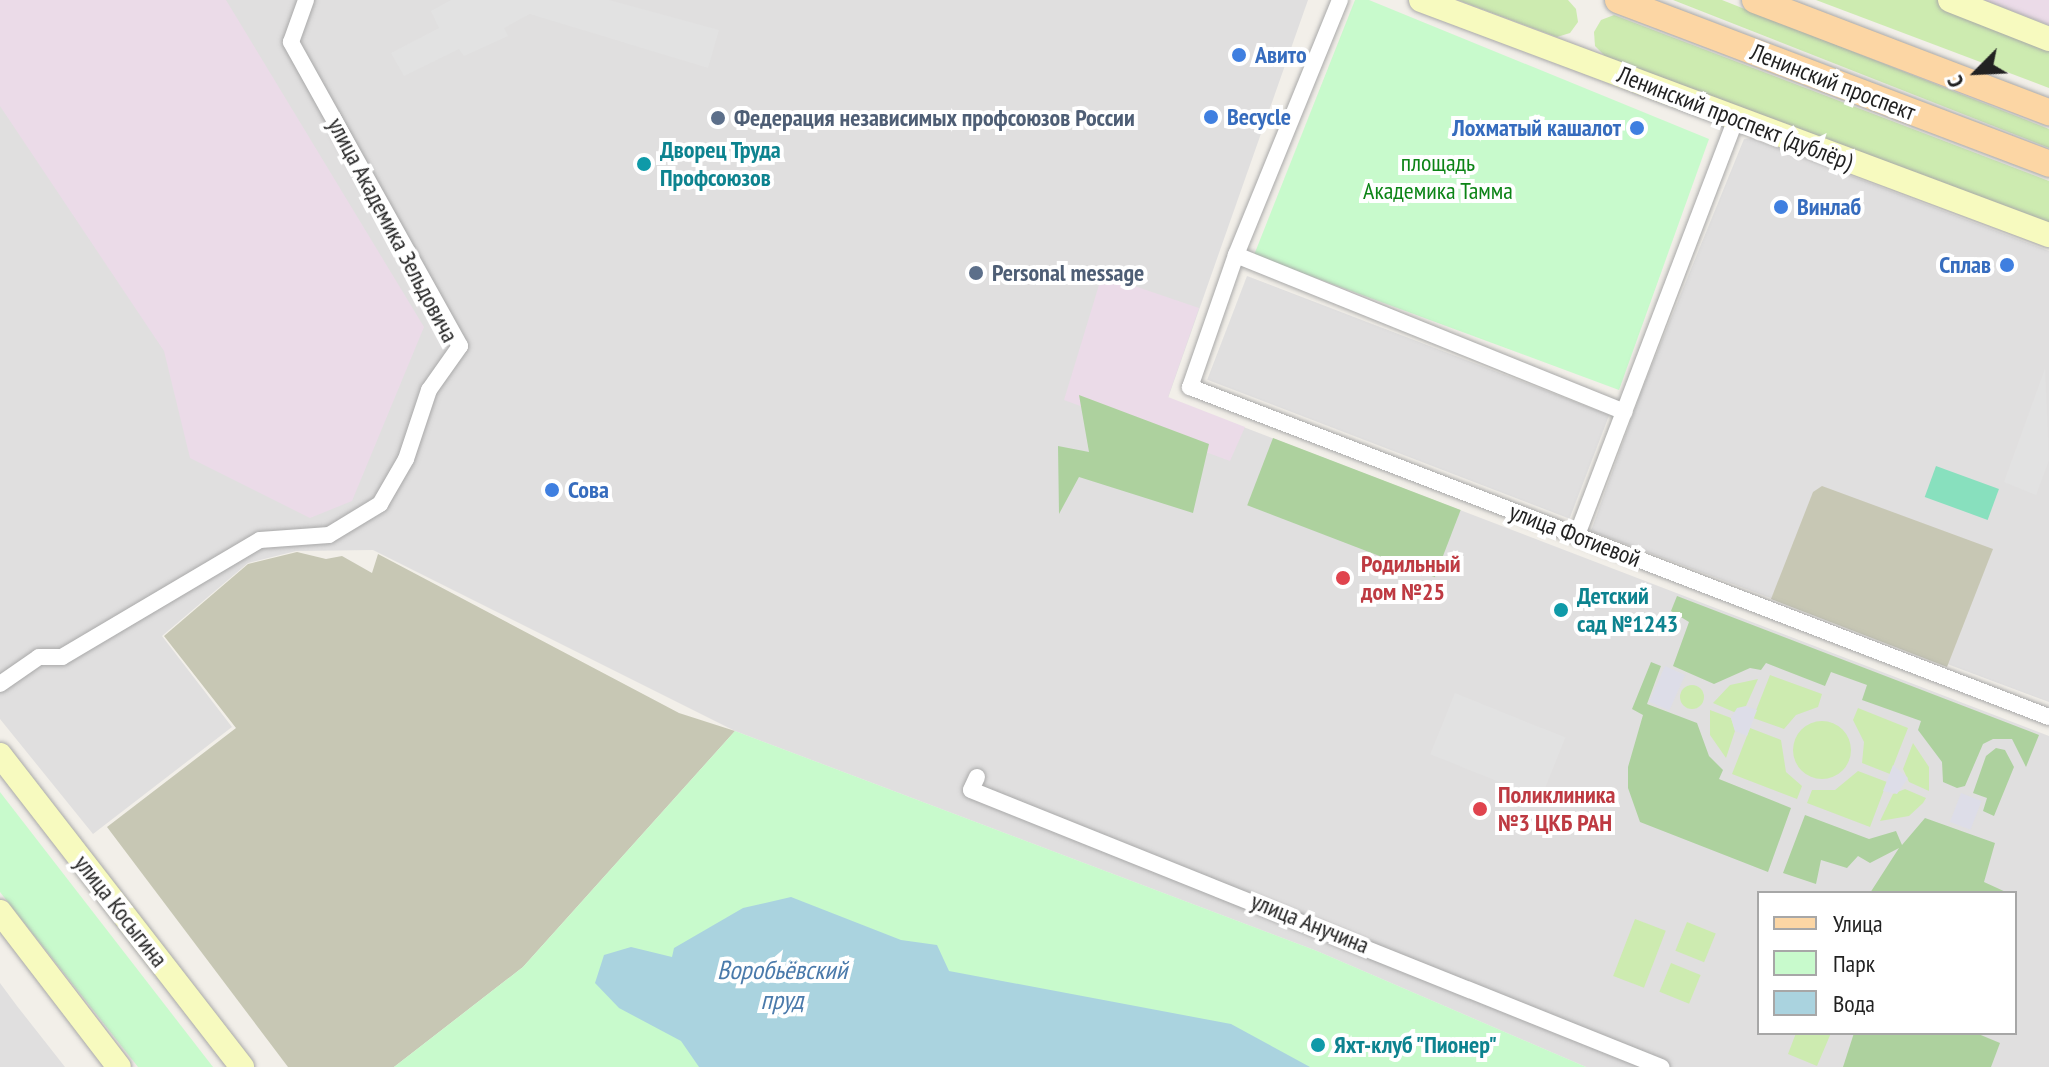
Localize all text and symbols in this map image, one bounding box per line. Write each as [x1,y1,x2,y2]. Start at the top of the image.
north arrow [1937,32,2017,112]
street label: Ленинский проспект [1747,37,1919,127]
place label: Авито [1255,41,1307,69]
marker: Авито [1230,46,1248,64]
street label: Ленинский проспект (дублёр) [1613,60,1857,176]
text: С [1940,71,1970,92]
place label: Becycle [1227,103,1291,131]
place label: Федерация независимых профсоюзов России [734,104,1135,132]
marker: Becycle [1202,108,1220,126]
marker: Федерация независимых профсоюзов России [709,109,727,127]
street label: улица Академика Зельдовича [321,113,465,347]
place label: Лохматый кашалот [1452,114,1621,142]
marker: Лохматый кашалот [1628,119,1646,137]
place label: Дворец Труда Профсоюзов [660,136,781,192]
park label: площадь Академика Тамма [1363,149,1513,205]
marker: Дворец Труда Профсоюзов [635,155,653,173]
place label: Винлаб [1797,193,1861,221]
marker: Винлаб [1772,198,1790,216]
place label: Сплав [1939,251,1991,279]
marker: Сплав [1998,256,2016,274]
place label: Personal message [992,259,1144,287]
marker: Personal message [967,264,985,282]
place label: Сова [568,476,609,504]
marker: Сова [543,481,561,499]
street label: улица Фотиевой [1505,497,1645,573]
place label: Родильный дом №25 [1361,550,1461,606]
marker: Родильный дом №25 [1332,567,1354,589]
place label: Детский сад №1243 [1577,582,1678,638]
marker: Детский сад №1243 [1552,601,1570,619]
place label: Поликлиника №3 ЦКБ РАН [1498,781,1616,837]
marker: Поликлиника №3 ЦКБ РАН [1469,798,1491,820]
street label: улица Косыгина [68,849,174,973]
street label: улица Анучина [1247,886,1373,960]
legend [1757,891,2017,1035]
text: Улица [1833,908,1883,939]
text: Парк [1833,948,1875,979]
water label: Воробьёвский пруд [717,954,847,1016]
text: Вода [1833,988,1875,1019]
place label: Яхт-клуб "Пионер" [1334,1031,1499,1059]
marker: Яхт-клуб "Пионер" [1309,1036,1327,1054]

